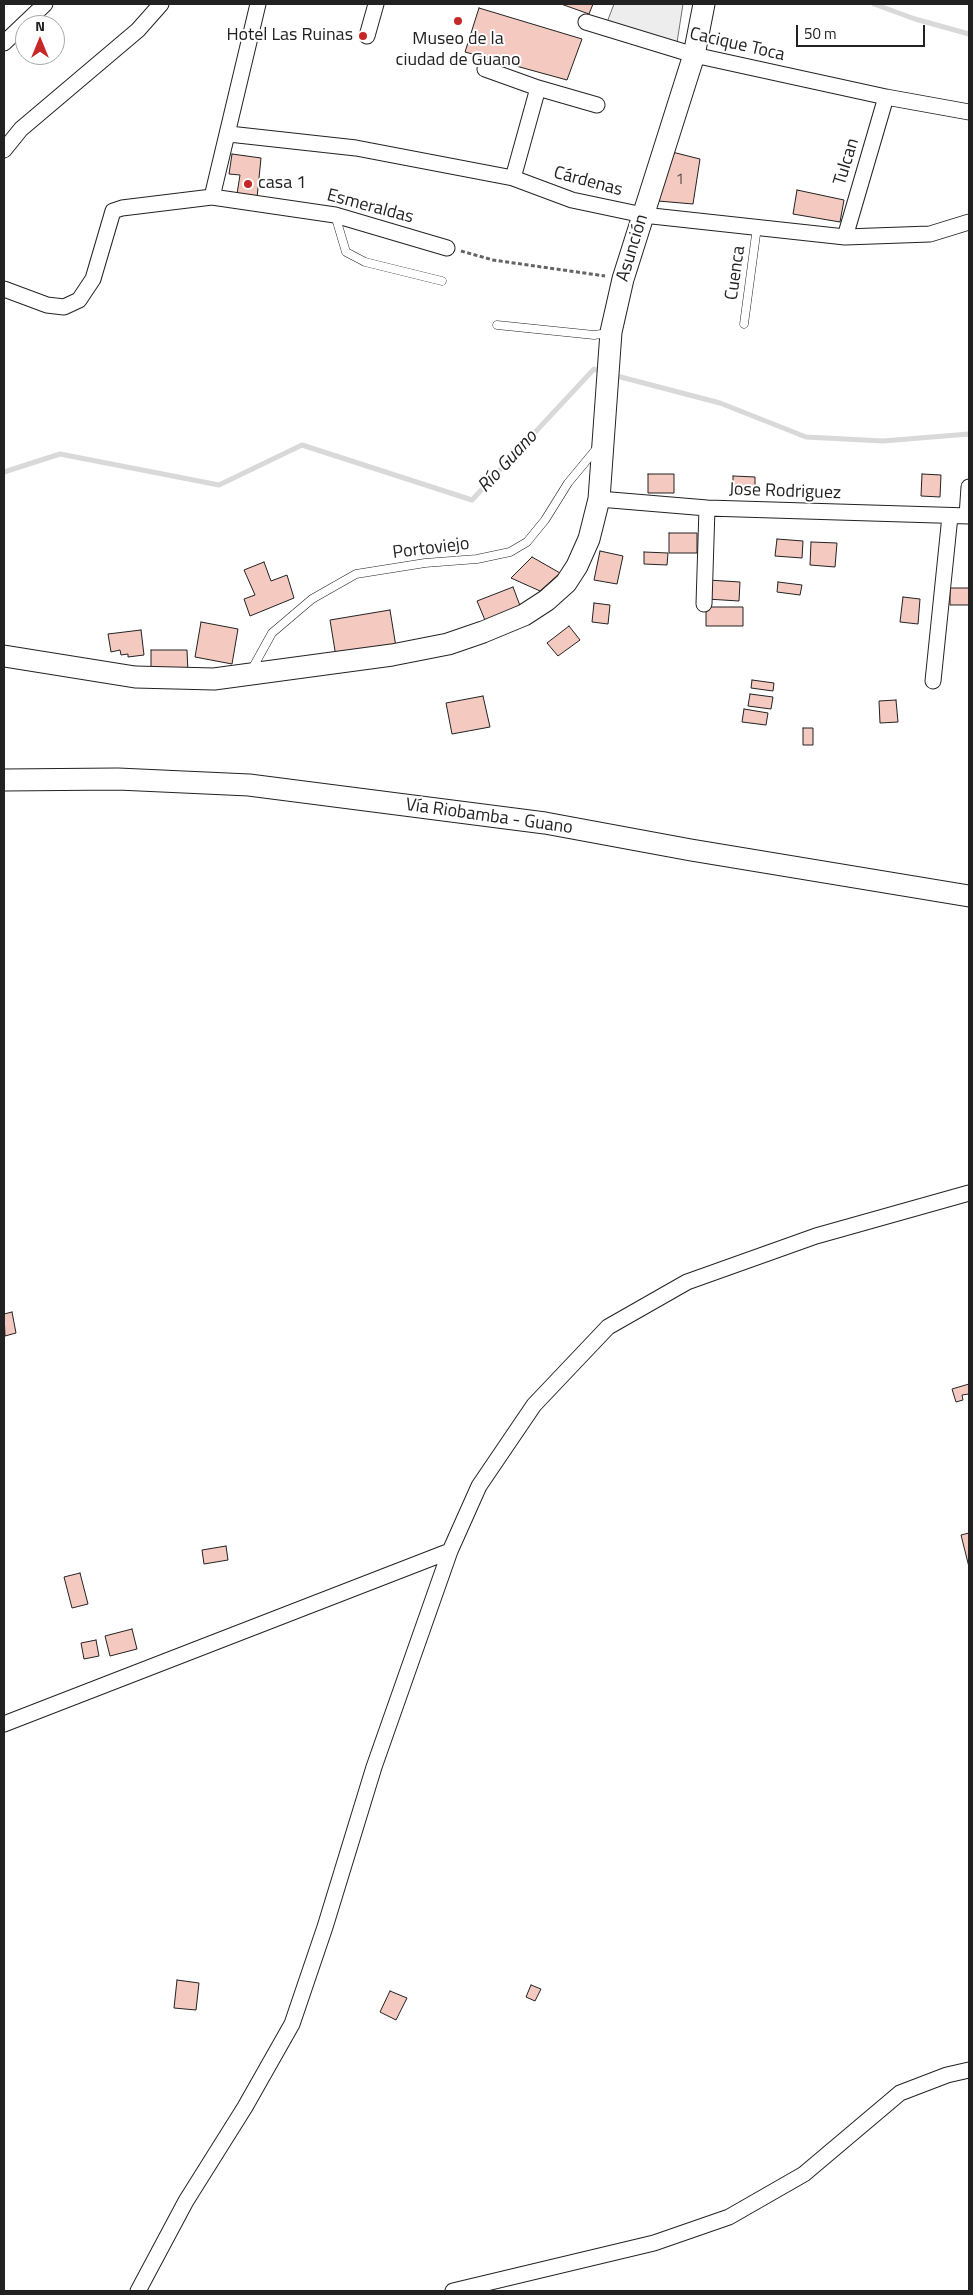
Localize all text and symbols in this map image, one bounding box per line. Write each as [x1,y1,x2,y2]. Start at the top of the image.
north arrow [15,15,65,65]
text: N [35,15,45,36]
marker: Museo de la ciudad de Guano [452,15,464,27]
scale bar [798,15,927,47]
text: 50 m [804,22,837,45]
street label: Cacique Toca [687,24,787,66]
place label: Hotel Las Ruinas [226,25,353,47]
place label: Museo de la ciudad de Guano [396,29,520,72]
marker: Hotel Las Ruinas [357,30,369,42]
street label: Tulcan [830,136,864,188]
street label: Cárdenas [551,162,625,202]
house number: 1 [676,171,684,189]
place label: casa 1 [258,173,306,195]
marker: casa 1 [242,178,254,190]
street label: Esmeraldas [324,185,416,229]
street label: Asunción [613,212,653,284]
street label: Cuenca [721,244,751,302]
water label: Río Guano [473,426,543,498]
street label: Jose Rodriguez [729,479,841,505]
street label: Portoviejo [391,534,471,564]
street label: Vía Riobamba - Guano [404,795,574,839]

